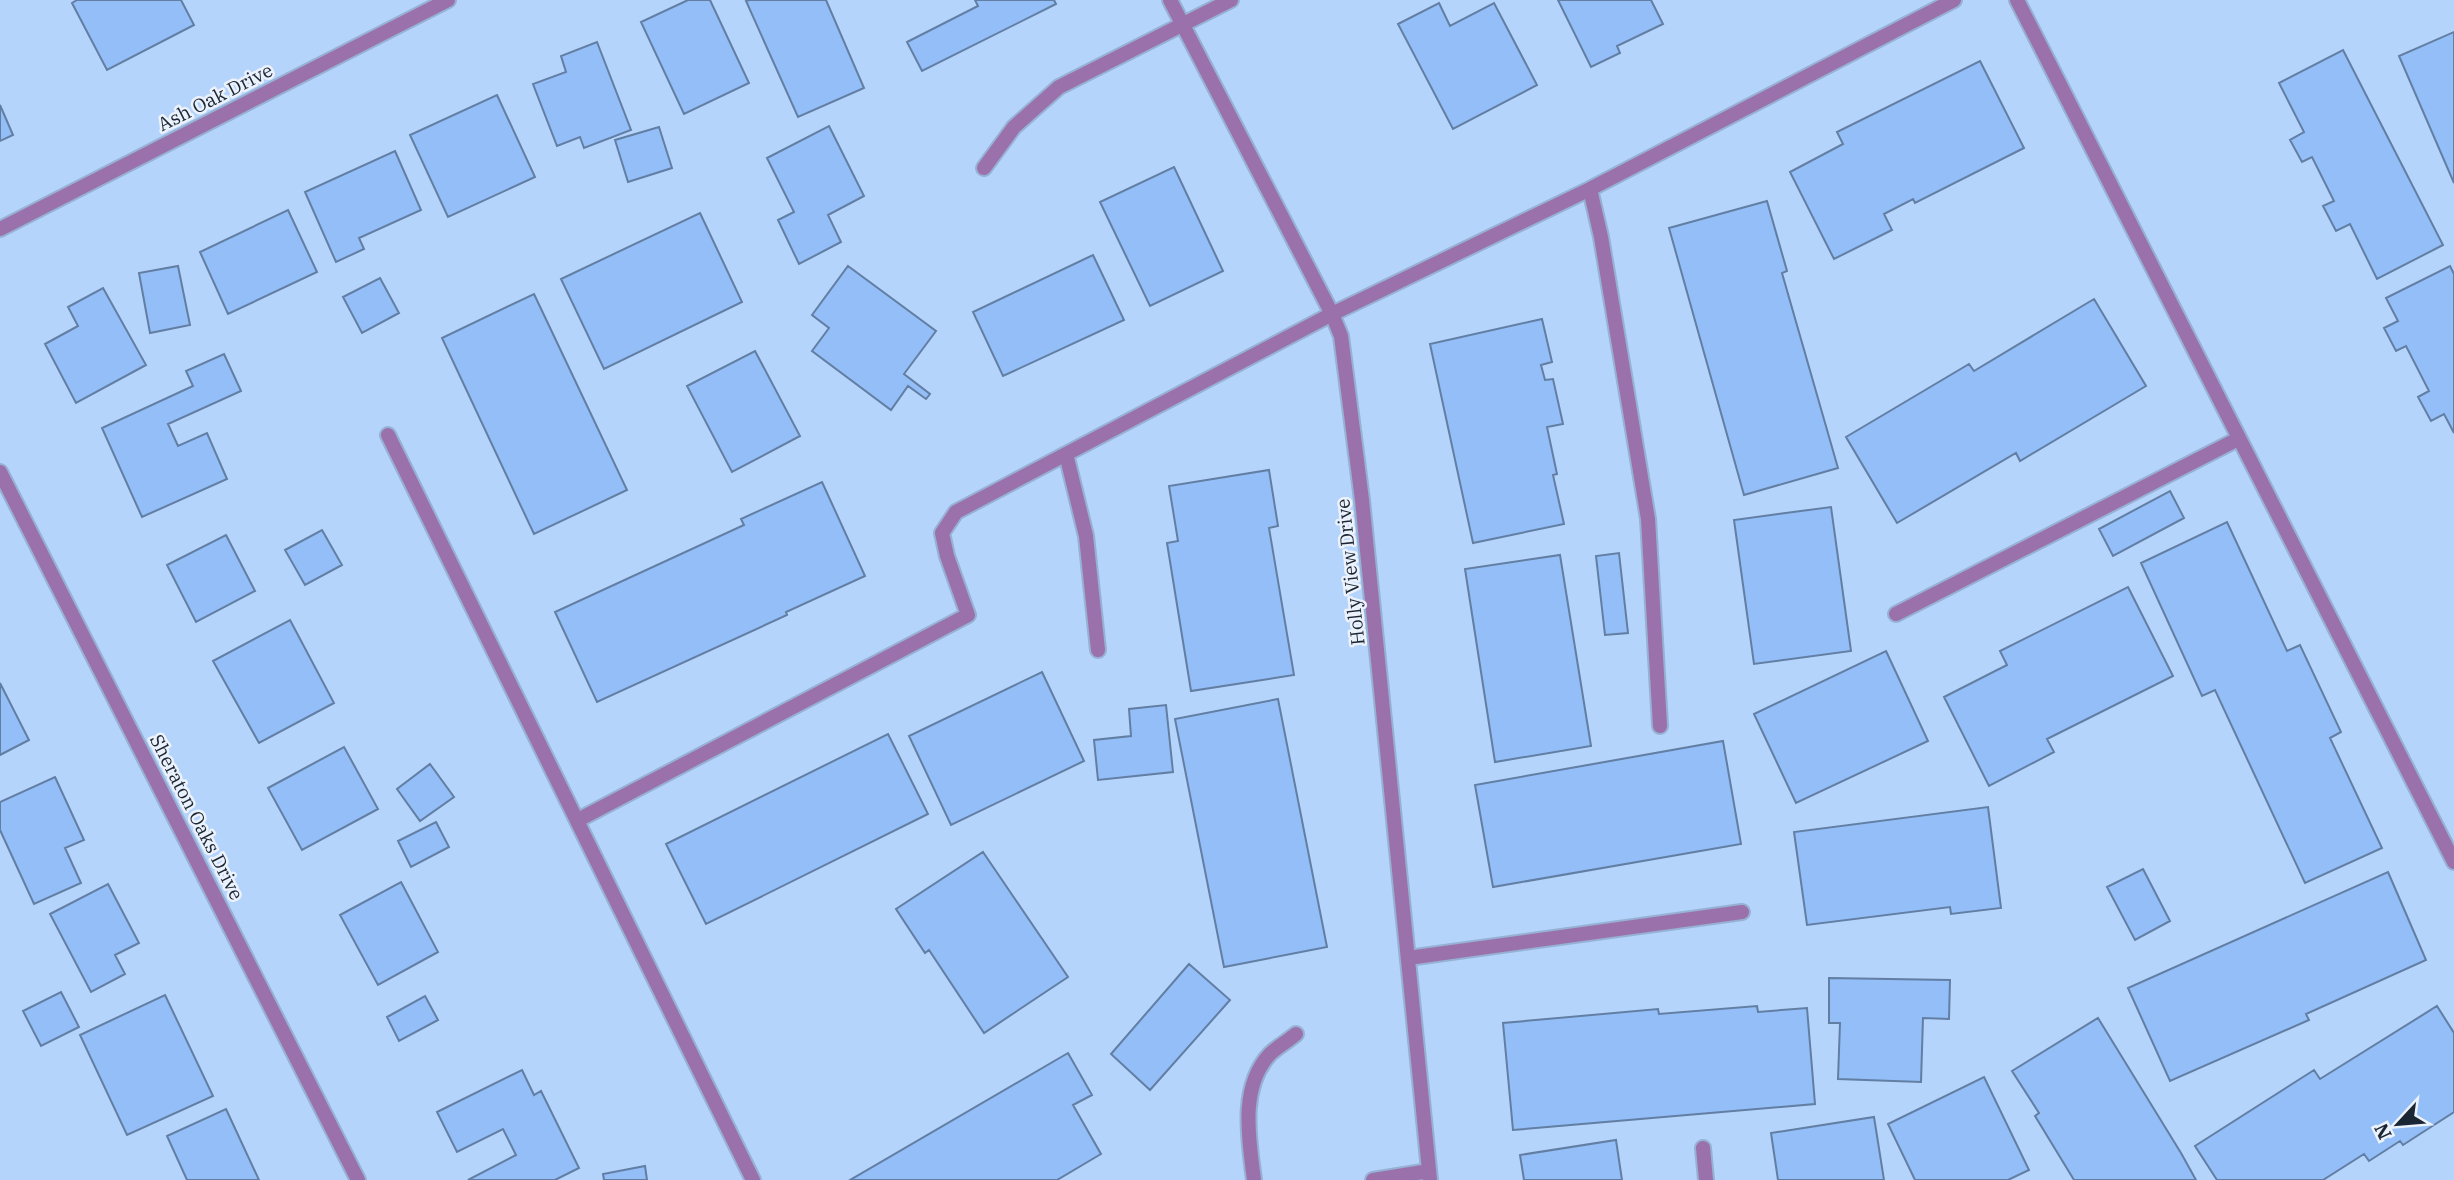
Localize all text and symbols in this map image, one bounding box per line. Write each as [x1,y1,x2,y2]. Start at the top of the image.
street label: Ash Oak Drive [153,58,277,136]
street label: Holly View Drive [1330,498,1370,646]
street label: Sheraton Oaks Drive [145,730,249,904]
north arrow [2363,1089,2433,1159]
text: N [2369,1119,2397,1143]

